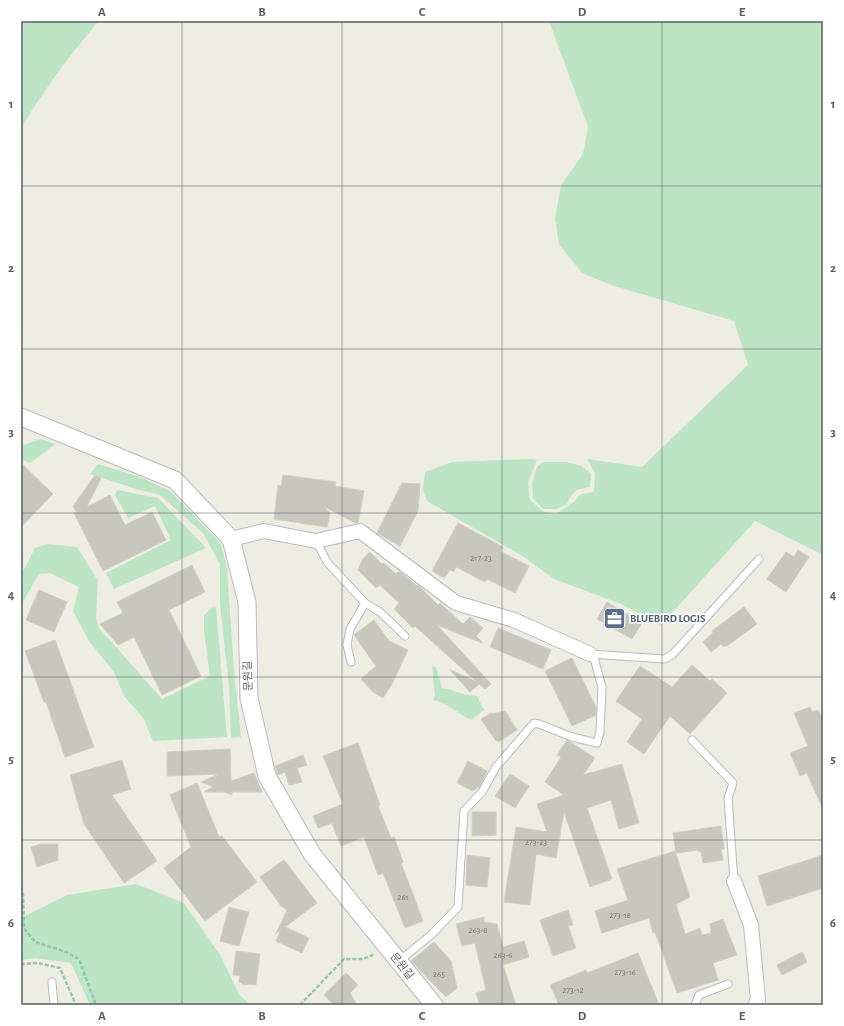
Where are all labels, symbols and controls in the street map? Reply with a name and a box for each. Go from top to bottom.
text: A [98,6,106,19]
text: B [258,6,266,19]
text: C [419,6,426,19]
text: D [578,6,587,19]
text: E [739,6,746,19]
text: 1 [9,98,13,111]
text: 1 [831,98,835,111]
text: 2 [8,262,14,275]
text: 2 [830,262,836,275]
text: 3 [8,426,14,439]
text: 3 [830,426,836,439]
house number: 217-23 [470,554,492,563]
text: 4 [8,589,15,602]
text: 4 [830,589,837,602]
office icon: BLUEBIRD LOGIS [601,605,627,631]
place label: BLUEBIRD LOGIS [630,613,706,624]
street label: 문원길 [242,661,254,691]
text: 5 [8,753,14,766]
text: 5 [830,753,836,766]
house number: 273-23 [525,838,547,847]
house number: 261 [397,893,409,902]
house number: 273-18 [609,911,631,920]
text: 6 [8,917,14,930]
text: 6 [830,917,836,930]
house number: 263-8 [468,926,488,935]
street label: 문원길 [388,951,416,981]
house number: 263-6 [493,951,513,960]
house number: 273-16 [614,968,636,977]
house number: 265 [433,970,445,979]
house number: 273-12 [562,986,584,995]
text: A [98,1010,106,1023]
text: B [258,1010,266,1023]
text: C [419,1010,426,1023]
text: D [578,1010,587,1023]
text: E [739,1010,746,1023]

